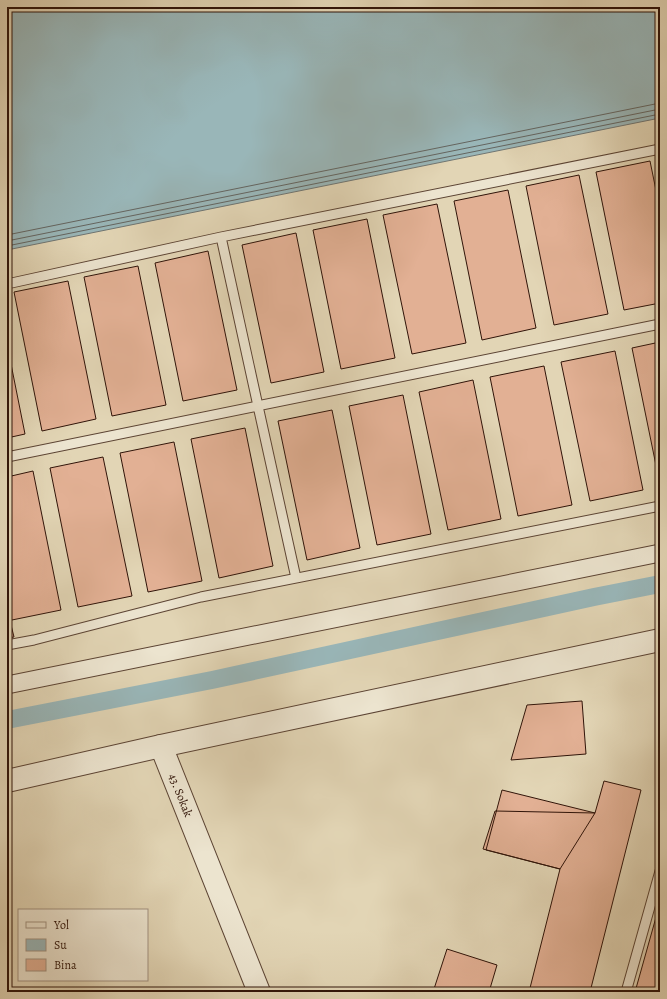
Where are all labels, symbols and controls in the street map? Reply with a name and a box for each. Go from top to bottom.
street label: 43. Sokak [165,771,197,819]
legend [18,909,148,981]
text: Yol [53,917,69,933]
text: Su [54,937,67,953]
text: Bina [54,957,77,973]

